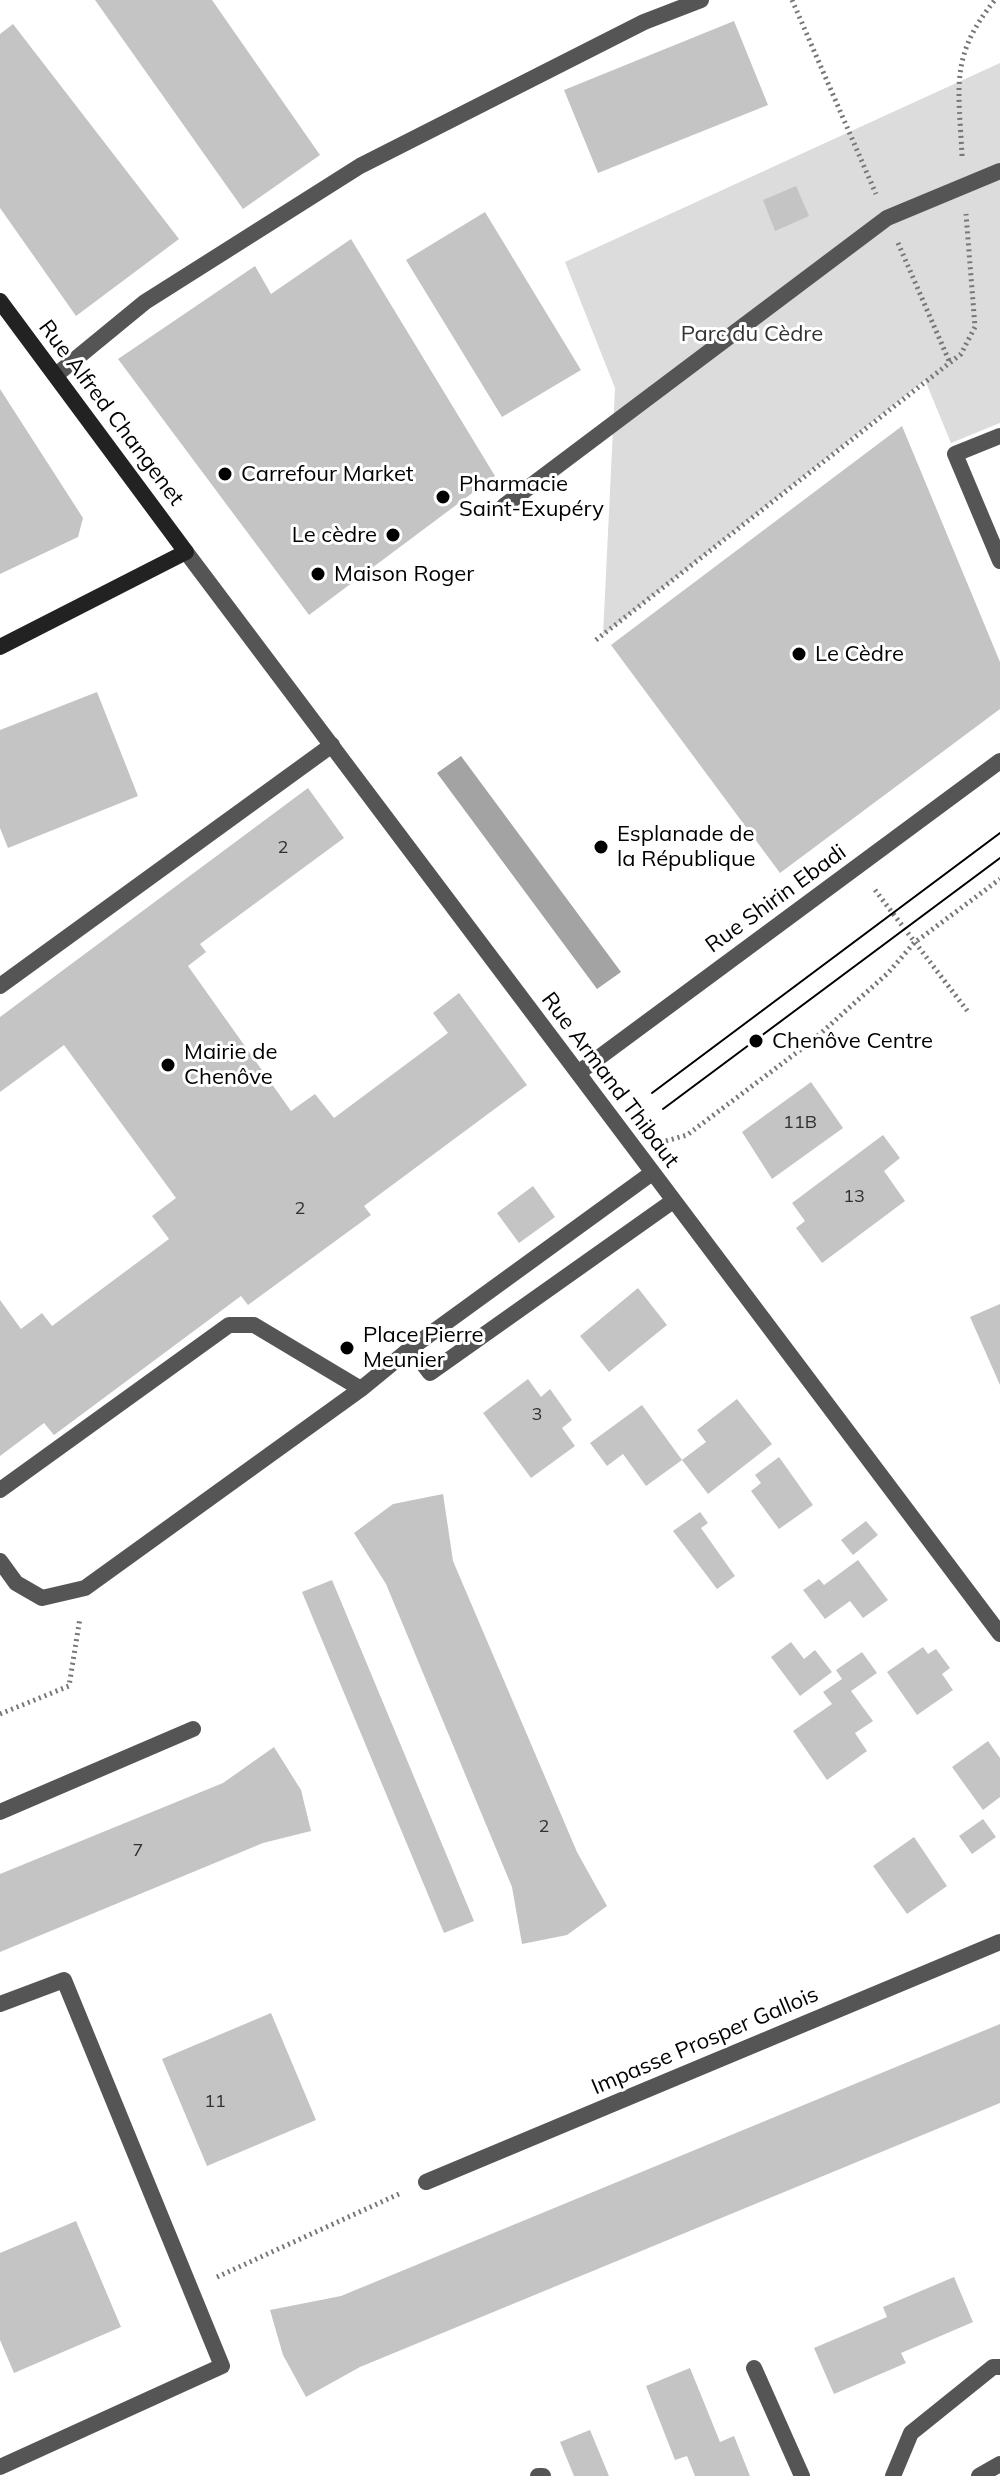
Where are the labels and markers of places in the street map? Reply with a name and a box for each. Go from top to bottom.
place label: Carrefour Market [241,461,414,487]
marker: Carrefour Market [216,465,234,483]
place label: Pharmacie Saint-Exupéry [459,471,604,522]
marker: Pharmacie Saint-Exupéry [434,488,452,506]
place label: Le cèdre [292,522,377,548]
marker: Le cèdre [384,526,402,544]
place label: Maison Roger [334,561,474,587]
marker: Maison Roger [309,565,327,583]
place label: Le Cèdre [815,641,904,667]
marker: Le Cèdre [790,645,808,663]
place label: Esplanade de la République [617,821,756,872]
marker: Esplanade de la République [592,838,610,856]
place label: Chenôve Centre [772,1028,933,1054]
marker: Chenôve Centre [747,1032,765,1050]
place label: Mairie de Chenôve [184,1039,277,1090]
marker: Mairie de Chenôve [159,1056,177,1074]
place label: Place Pierre Meunier [363,1322,483,1374]
marker: Place Pierre Meunier [338,1339,356,1357]

